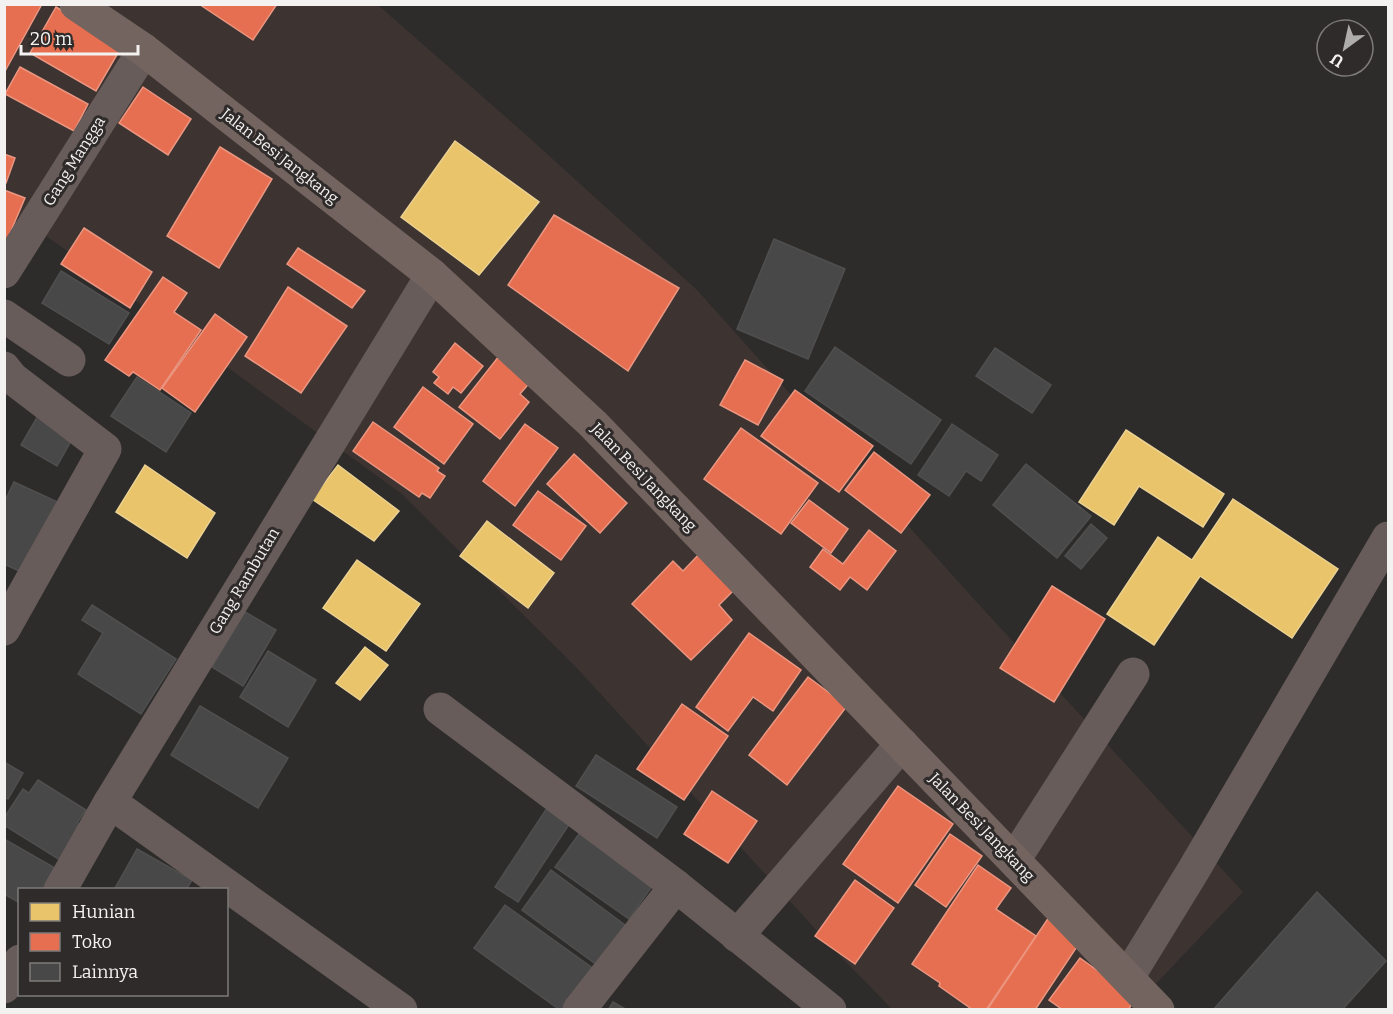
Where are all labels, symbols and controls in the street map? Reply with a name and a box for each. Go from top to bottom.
scale bar [21,18,138,56]
north arrow [1315,18,1375,78]
text: 20 m [30,28,72,50]
text: U [1327,49,1347,71]
street label: Jalan Besi Jangkang [217,104,342,208]
street label: Gang Mangga [39,112,109,209]
street label: Jalan Besi Jangkang [587,418,701,535]
street label: Gang Rambutan [205,524,283,638]
street label: Jalan Besi Jangkang [925,768,1039,885]
legend [18,888,228,996]
text: Hunian [72,901,136,923]
text: Toko [72,931,112,953]
text: Lainnya [72,961,138,983]

